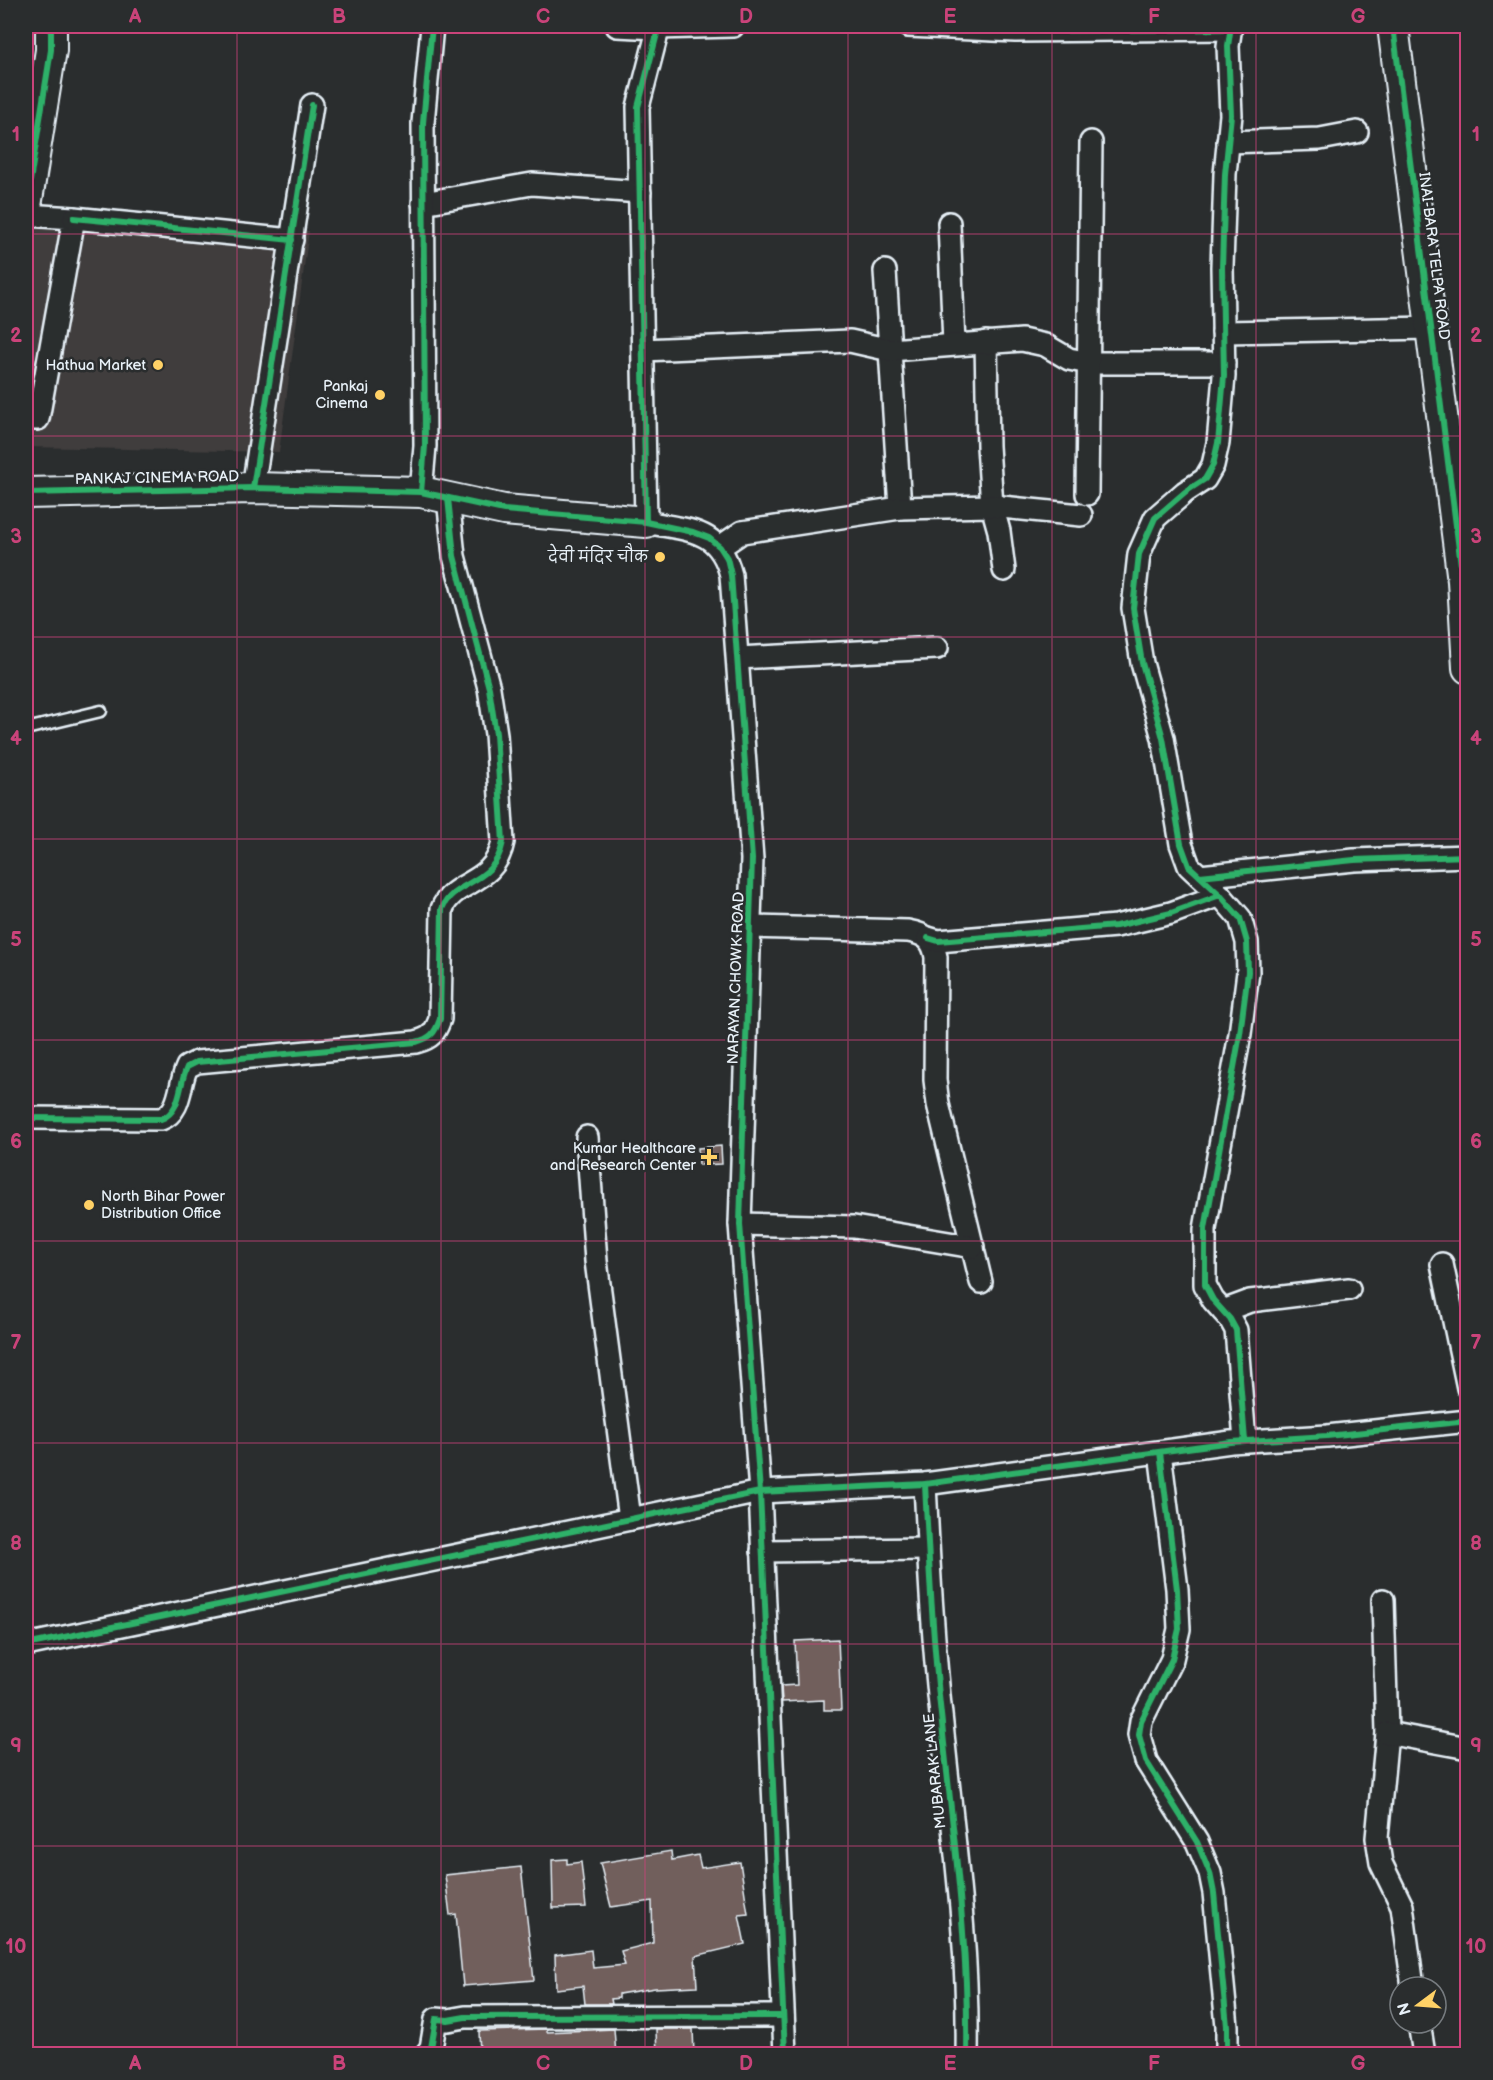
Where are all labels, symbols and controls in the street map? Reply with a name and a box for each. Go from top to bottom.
text: A [128,5,142,29]
text: B [332,5,346,29]
text: C [536,5,550,29]
text: D [739,5,753,29]
text: E [944,5,957,29]
text: F [1148,5,1160,29]
text: G [1351,5,1366,29]
text: 1 [12,123,20,147]
text: 1 [1472,123,1480,147]
street label: INAI-BARA TELPA ROAD [1414,171,1454,341]
text: 2 [10,324,22,348]
text: 2 [1470,324,1482,348]
place label: Hathua Market [45,356,146,375]
marker: Hathua Market [151,358,165,372]
place label: Pankaj Cinema [316,377,368,413]
marker: Pankaj Cinema [373,388,387,402]
street label: PANKAJ CINEMA ROAD [75,467,239,489]
text: 3 [10,525,22,549]
text: 3 [1470,525,1482,549]
place label: देवी मंदिर चौक [547,543,649,567]
marker: देवी मंदिर चौक [653,550,667,564]
text: 4 [10,727,22,751]
text: 4 [1470,727,1482,751]
street label: NARAYAN CHOWK ROAD [723,891,749,1065]
text: 5 [10,928,22,952]
text: 5 [1470,928,1482,952]
text: 6 [10,1130,22,1154]
text: 6 [1470,1130,1482,1154]
place label: Kumar Healthcare and Research Center [550,1139,697,1175]
marker: Kumar Healthcare and Research Center [700,1148,718,1166]
place label: North Bihar Power Distribution Office [101,1187,225,1223]
marker: North Bihar Power Distribution Office [82,1198,96,1212]
text: 7 [10,1331,22,1355]
text: 7 [1470,1331,1482,1355]
text: 8 [10,1532,22,1556]
text: 8 [1470,1532,1482,1556]
street label: MUBARAK LANE [919,1712,951,1830]
text: 9 [10,1734,22,1758]
text: 9 [1470,1734,1482,1758]
text: 10 [6,1935,26,1959]
text: 10 [1466,1935,1486,1959]
north arrow [1388,1975,1448,2035]
text: N [1394,2000,1416,2017]
text: A [128,2052,142,2076]
text: B [332,2052,346,2076]
text: C [536,2052,550,2076]
text: D [739,2052,753,2076]
text: E [944,2052,957,2076]
text: F [1148,2052,1160,2076]
text: G [1351,2052,1366,2076]

